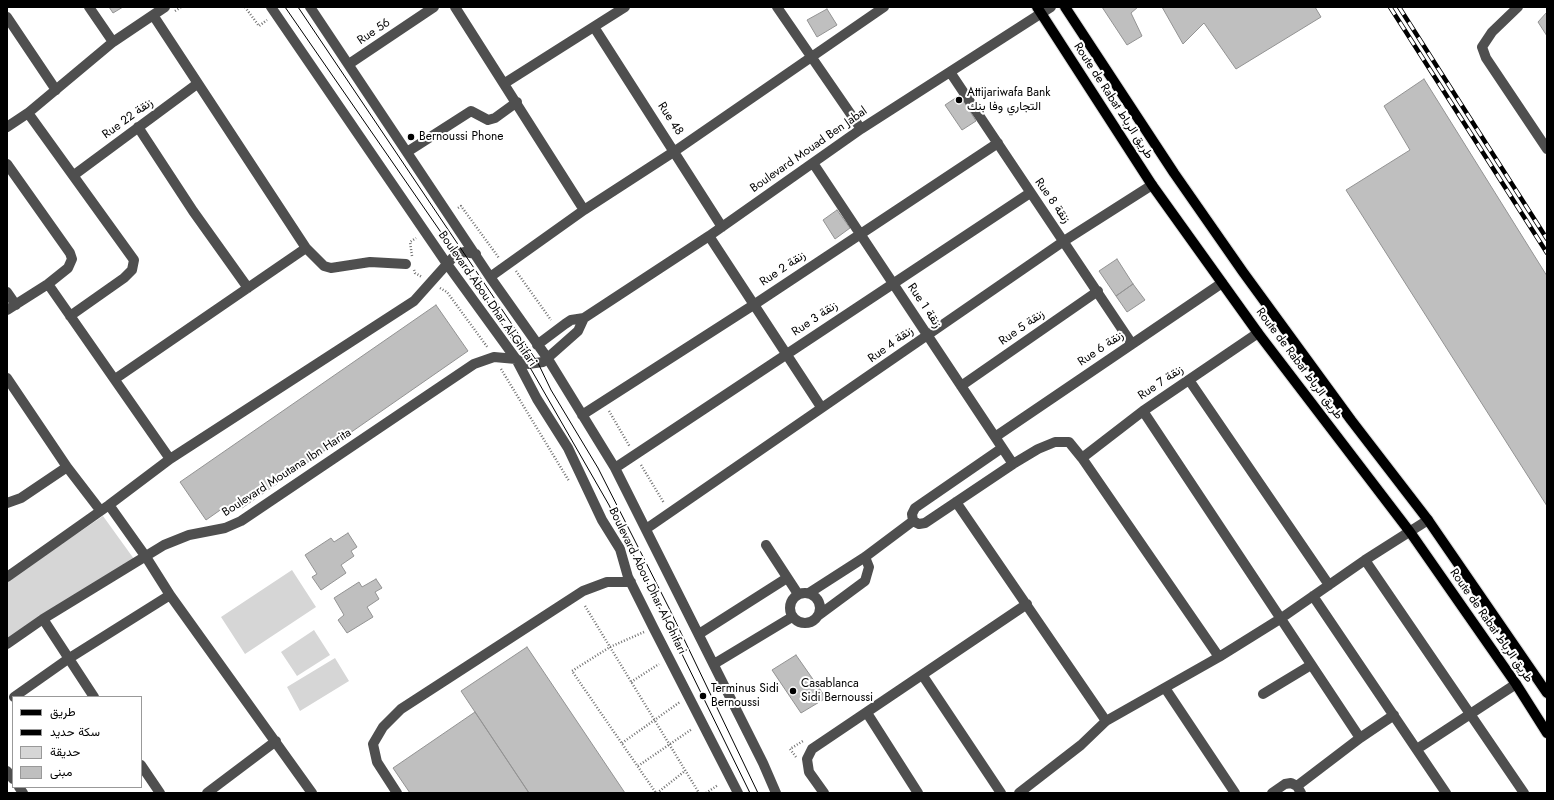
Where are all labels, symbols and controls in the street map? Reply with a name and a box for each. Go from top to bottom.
street label: Rue 56 [355,16,393,48]
street label: Route de Rabat طريق الرباط [1070,40,1156,162]
place label: Attijariwafa Bank التجاري وفا بنك [967,86,1051,114]
marker: Attijariwafa Bank التجاري وفا بنك [954,95,964,105]
street label: Rue 22 زنقة [100,96,156,142]
street label: Rue 48 [654,100,686,138]
street label: Boulevard Mouad Ben Jabal [748,104,870,196]
place label: Bernoussi Phone [419,130,503,144]
marker: Bernoussi Phone [406,132,416,142]
street label: Rue 8 زنقة [1031,176,1073,226]
street label: Boulevard Abou Dhar Al-Ghifari [435,229,539,369]
street label: Rue 2 زنقة [757,248,809,290]
street label: Rue 1 زنقة [904,281,944,331]
street label: Rue 3 زنقة [789,299,841,339]
street label: Route de Rabat طريق الرباط [1252,306,1346,422]
street label: Rue 5 زنقة [997,307,1047,349]
street label: Rue 4 زنقة [866,324,916,366]
street label: Rue 6 زنقة [1075,328,1127,370]
street label: Rue 7 زنقة [1136,363,1186,403]
street label: Boulevard Moutana Ibn Harita [220,426,354,520]
street label: Boulevard Abou Dhar Al-Ghifari [605,505,689,657]
street label: Route de Rabat طريق الرباط [1446,566,1536,686]
place label: Casablanca Sidi Bernoussi [801,677,873,705]
place label: Terminus Sidi Bernoussi [711,682,779,710]
marker: Casablanca Sidi Bernoussi [788,686,798,696]
marker: Terminus Sidi Bernoussi [698,691,708,701]
legend [12,696,142,788]
text: طريق [50,703,75,721]
text: سكة حديد [50,723,100,741]
text: حديقة [50,743,80,761]
text: مبنى [50,763,72,781]

